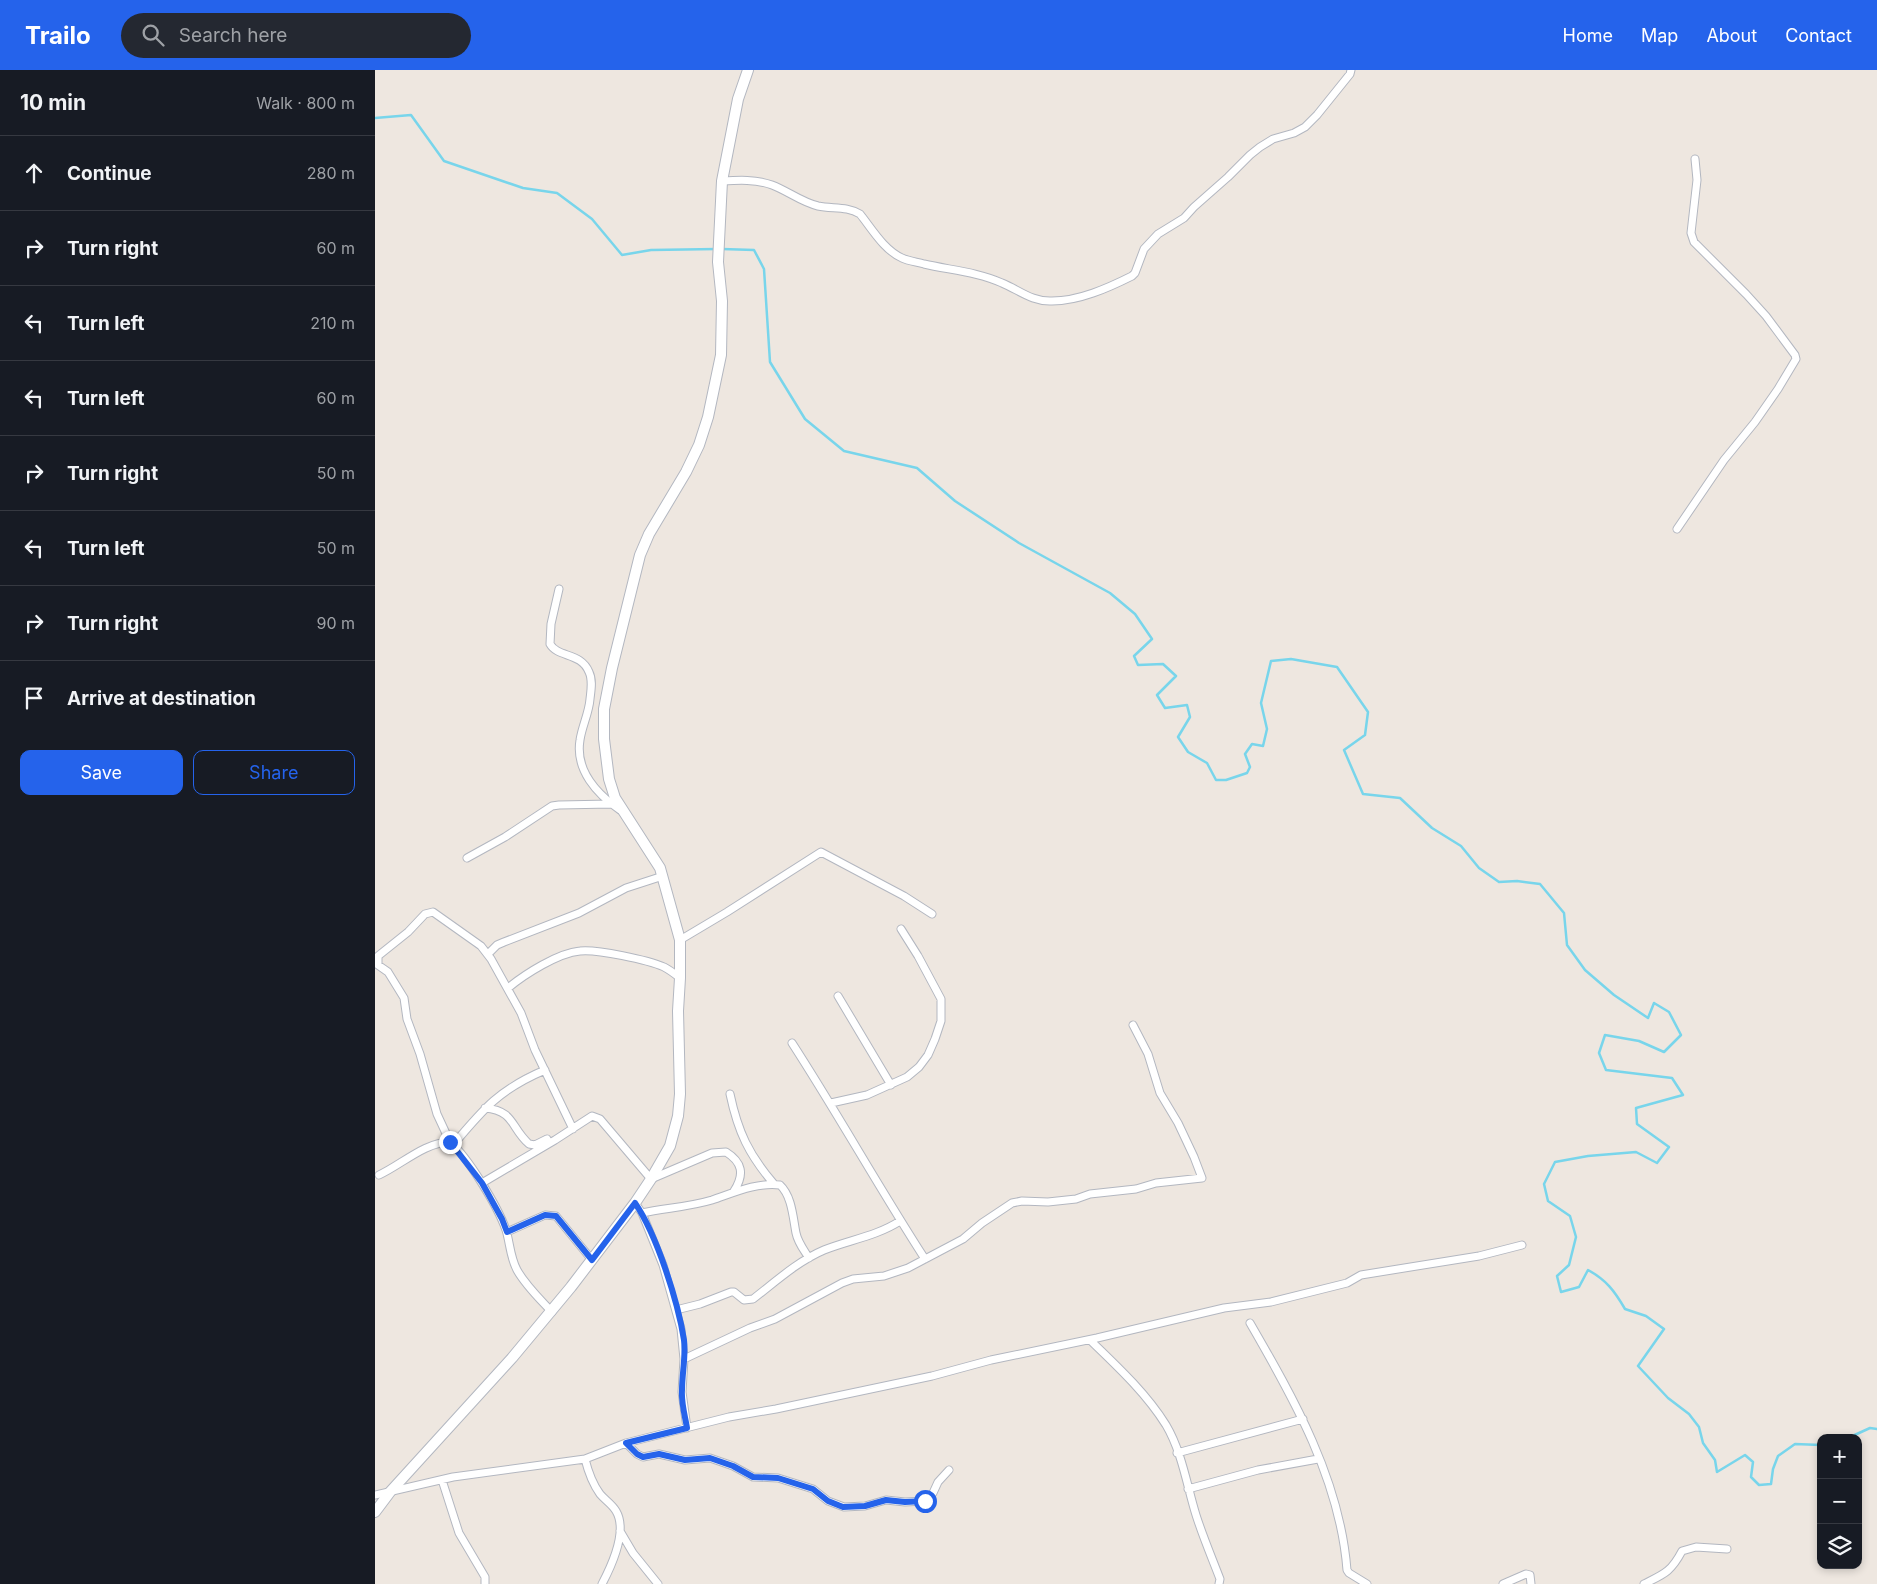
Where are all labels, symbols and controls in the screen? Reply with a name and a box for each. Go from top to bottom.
search box [121,13,471,58]
text: Trailo [25,21,91,50]
icon: search [139,21,167,49]
text: Search here [179,24,287,47]
text: Home [1563,25,1613,46]
text: Map [1641,25,1678,46]
text: About [1706,25,1757,46]
text: Contact [1785,25,1852,46]
text: 10 min [20,90,86,115]
text: Walk · 800 m [256,93,355,113]
icon: ahead [20,159,48,187]
text: Continue [67,162,152,185]
text: 280 m [307,163,355,183]
icon: right [20,234,48,262]
text: Turn right [67,237,158,260]
text: 60 m [316,238,355,258]
icon: left [20,309,48,337]
text: Turn left [67,312,145,335]
text: 210 m [310,313,355,333]
icon: left [20,384,48,412]
text: Turn left [67,387,145,410]
text: 60 m [316,388,355,408]
icon: right [20,459,48,487]
text: Turn right [67,462,158,485]
text: 50 m [317,463,355,483]
icon: left [20,534,48,562]
text: Turn left [67,537,145,560]
text: 50 m [317,538,355,558]
icon: right [20,609,48,637]
text: Turn right [67,612,158,635]
text: 90 m [316,613,355,633]
icon: arrive [20,684,48,712]
text: Arrive at destination [67,687,256,710]
button: Save [20,750,183,795]
button: Share [193,750,355,795]
route end [439,1131,462,1154]
map controls [1817,1434,1862,1569]
button: + [1817,1434,1862,1479]
button: − [1817,1479,1862,1524]
route start [914,1490,937,1513]
button: layers [1817,1524,1862,1569]

